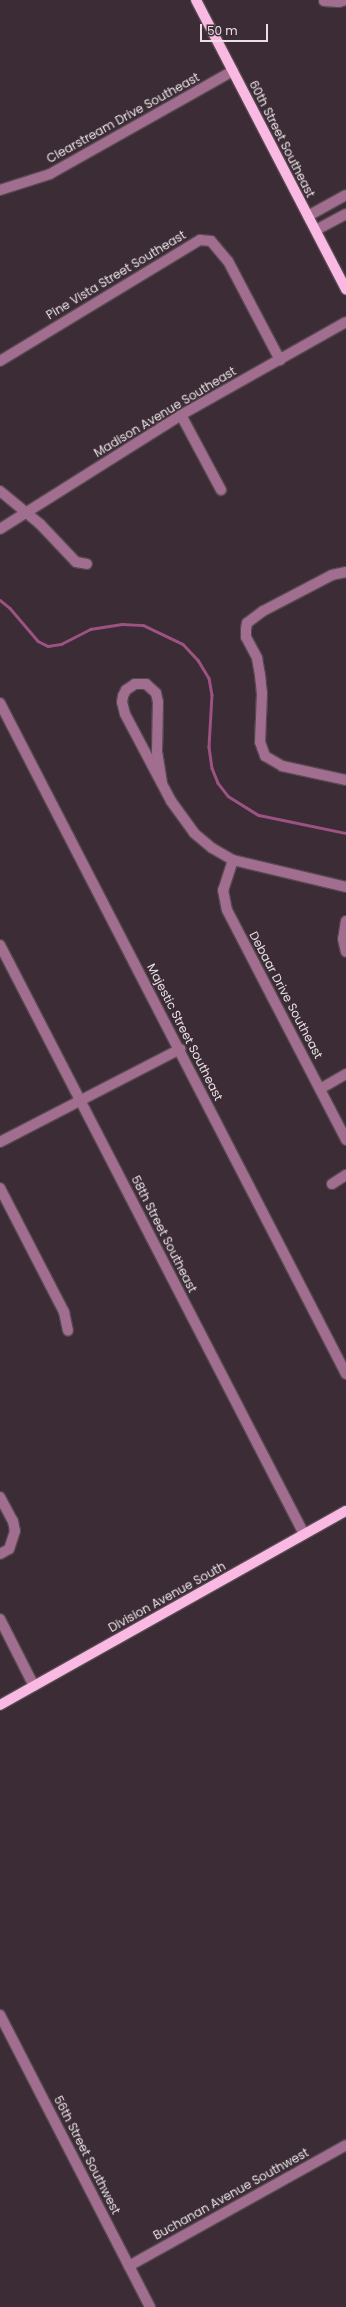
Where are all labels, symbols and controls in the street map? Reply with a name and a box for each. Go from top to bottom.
scale bar [202,16,270,42]
text: 50 m [207,22,238,39]
street label: Clearstream Drive Southeast [44,70,202,166]
street label: 60th Street Southeast [246,78,318,200]
street label: Pine Vista Street Southeast [44,228,188,322]
street label: Madison Avenue Southeast [91,364,239,460]
street label: Debaar Drive Southeast [246,929,326,1061]
street label: Majestic Street Southeast [144,961,226,1103]
street label: 58th Street Southeast [128,1173,200,1295]
street label: Division Avenue South [106,1559,228,1635]
street label: 56th Street Southwest [51,2093,123,2217]
street label: Buchanan Avenue Southwest [151,2145,311,2243]

